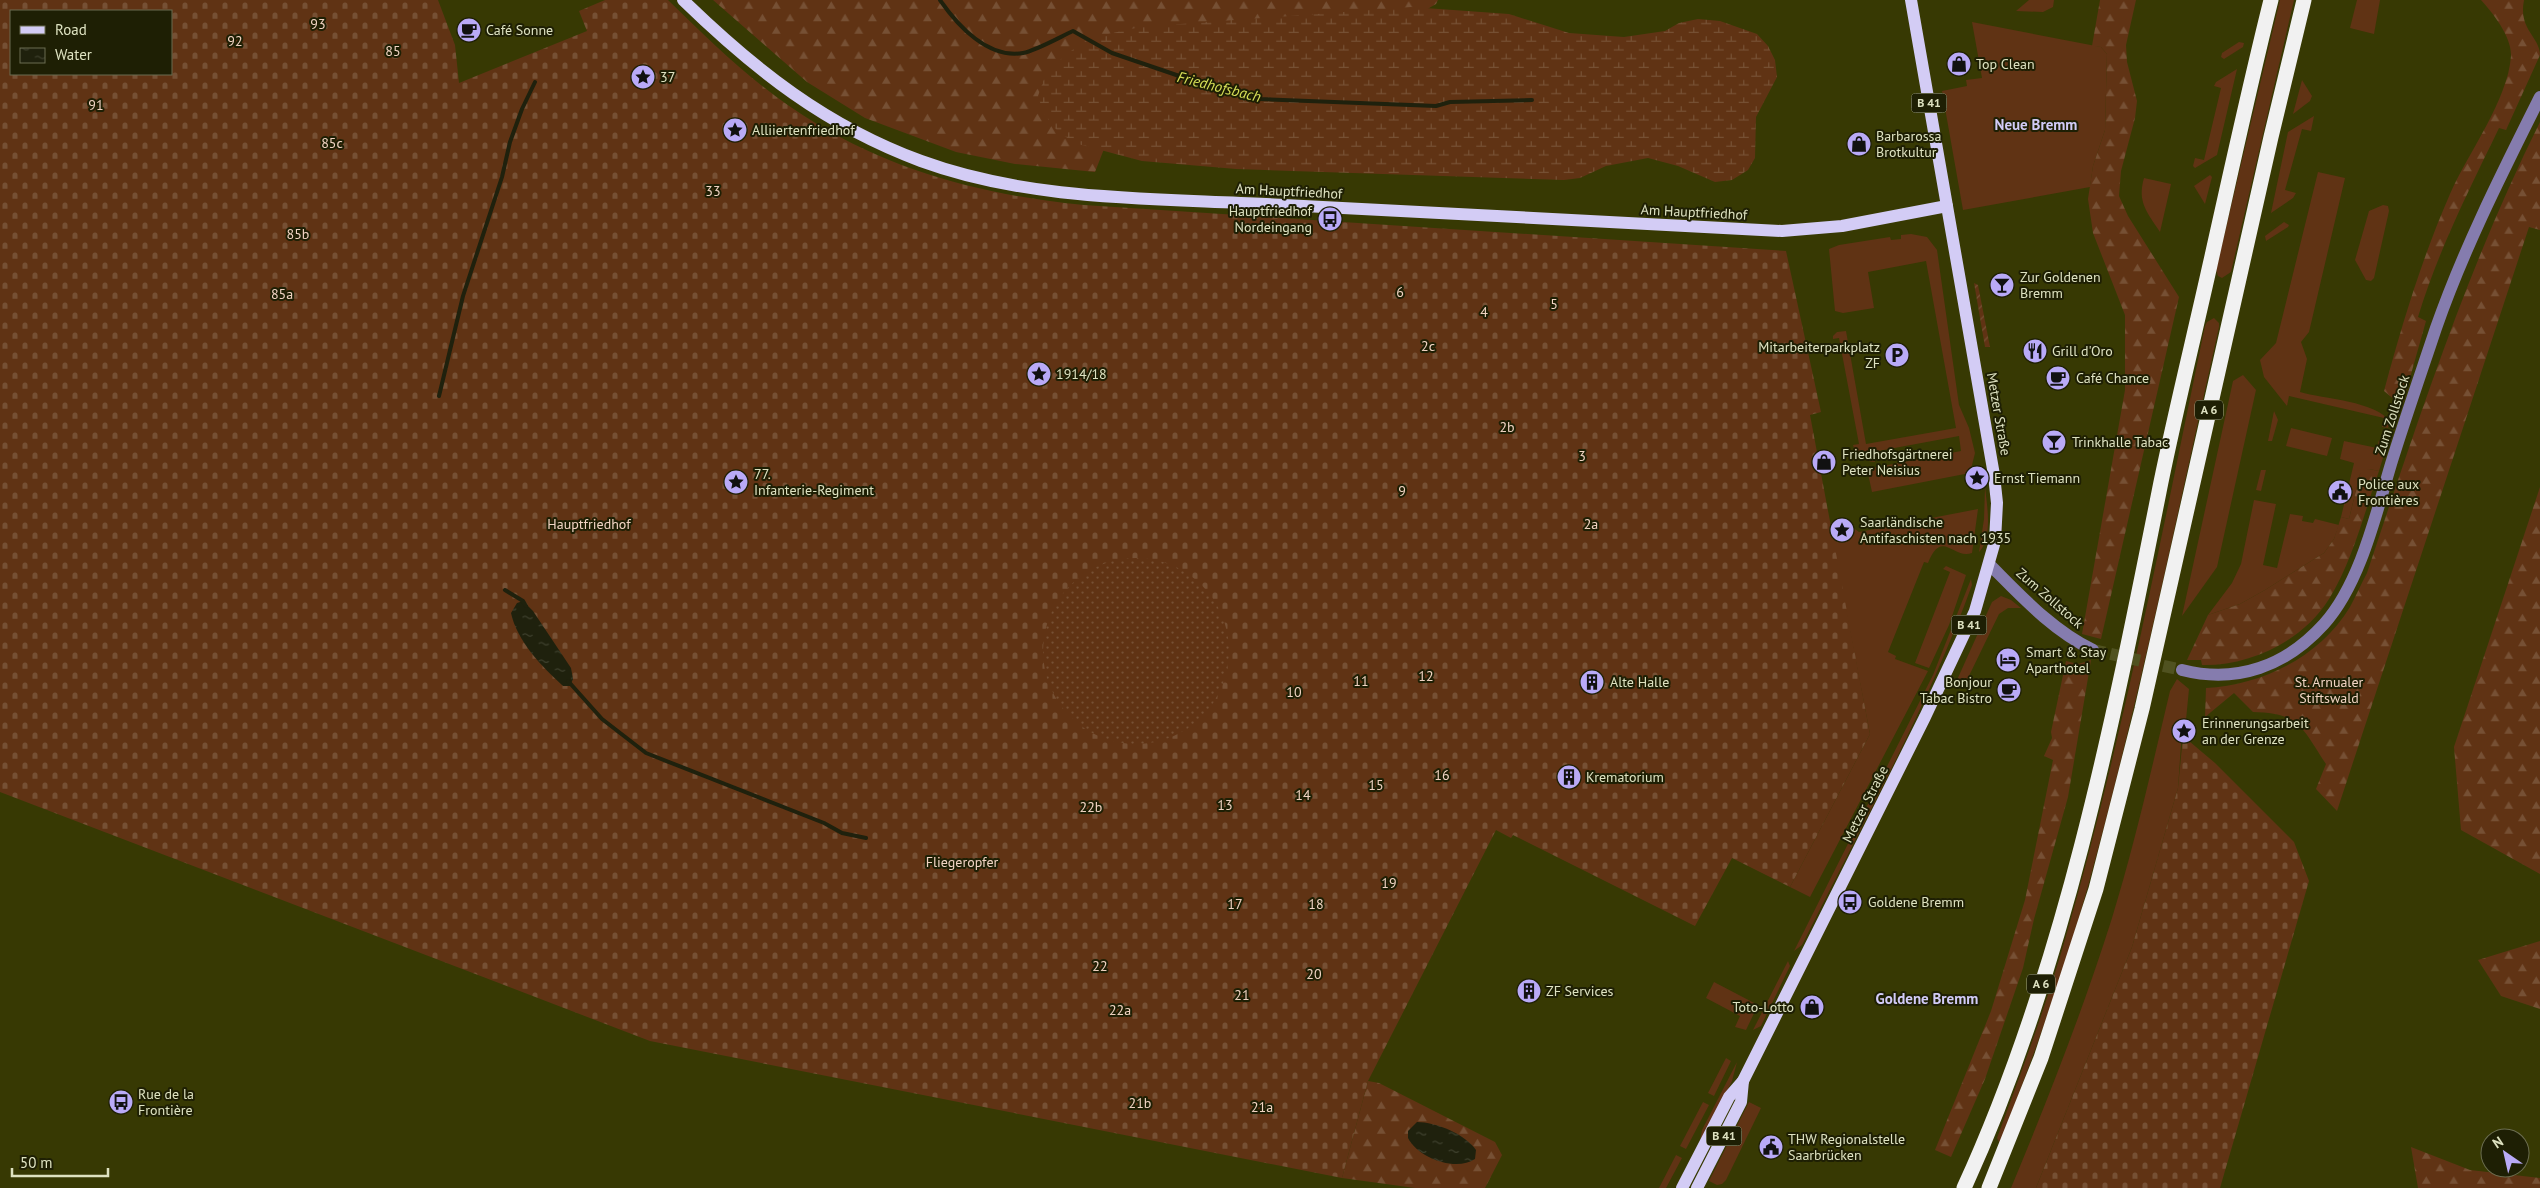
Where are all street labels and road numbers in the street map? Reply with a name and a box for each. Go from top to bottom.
road number: B 41 [1912,94,1946,112]
street label: Am Hauptfriedhof [1235,179,1343,203]
street label: Am Hauptfriedhof [1640,200,1748,224]
street label: Metzer Straße [1983,371,2015,457]
street label: Zum Zollstock [2371,372,2414,457]
road number: A 6 [2195,400,2223,420]
street label: Zum Zollstock [2013,564,2088,632]
road number: B 41 [1952,616,1986,634]
street label: Metzer Straße [1838,763,1892,845]
road number: A 6 [2027,974,2055,994]
road number: B 41 [1706,1126,1742,1146]

